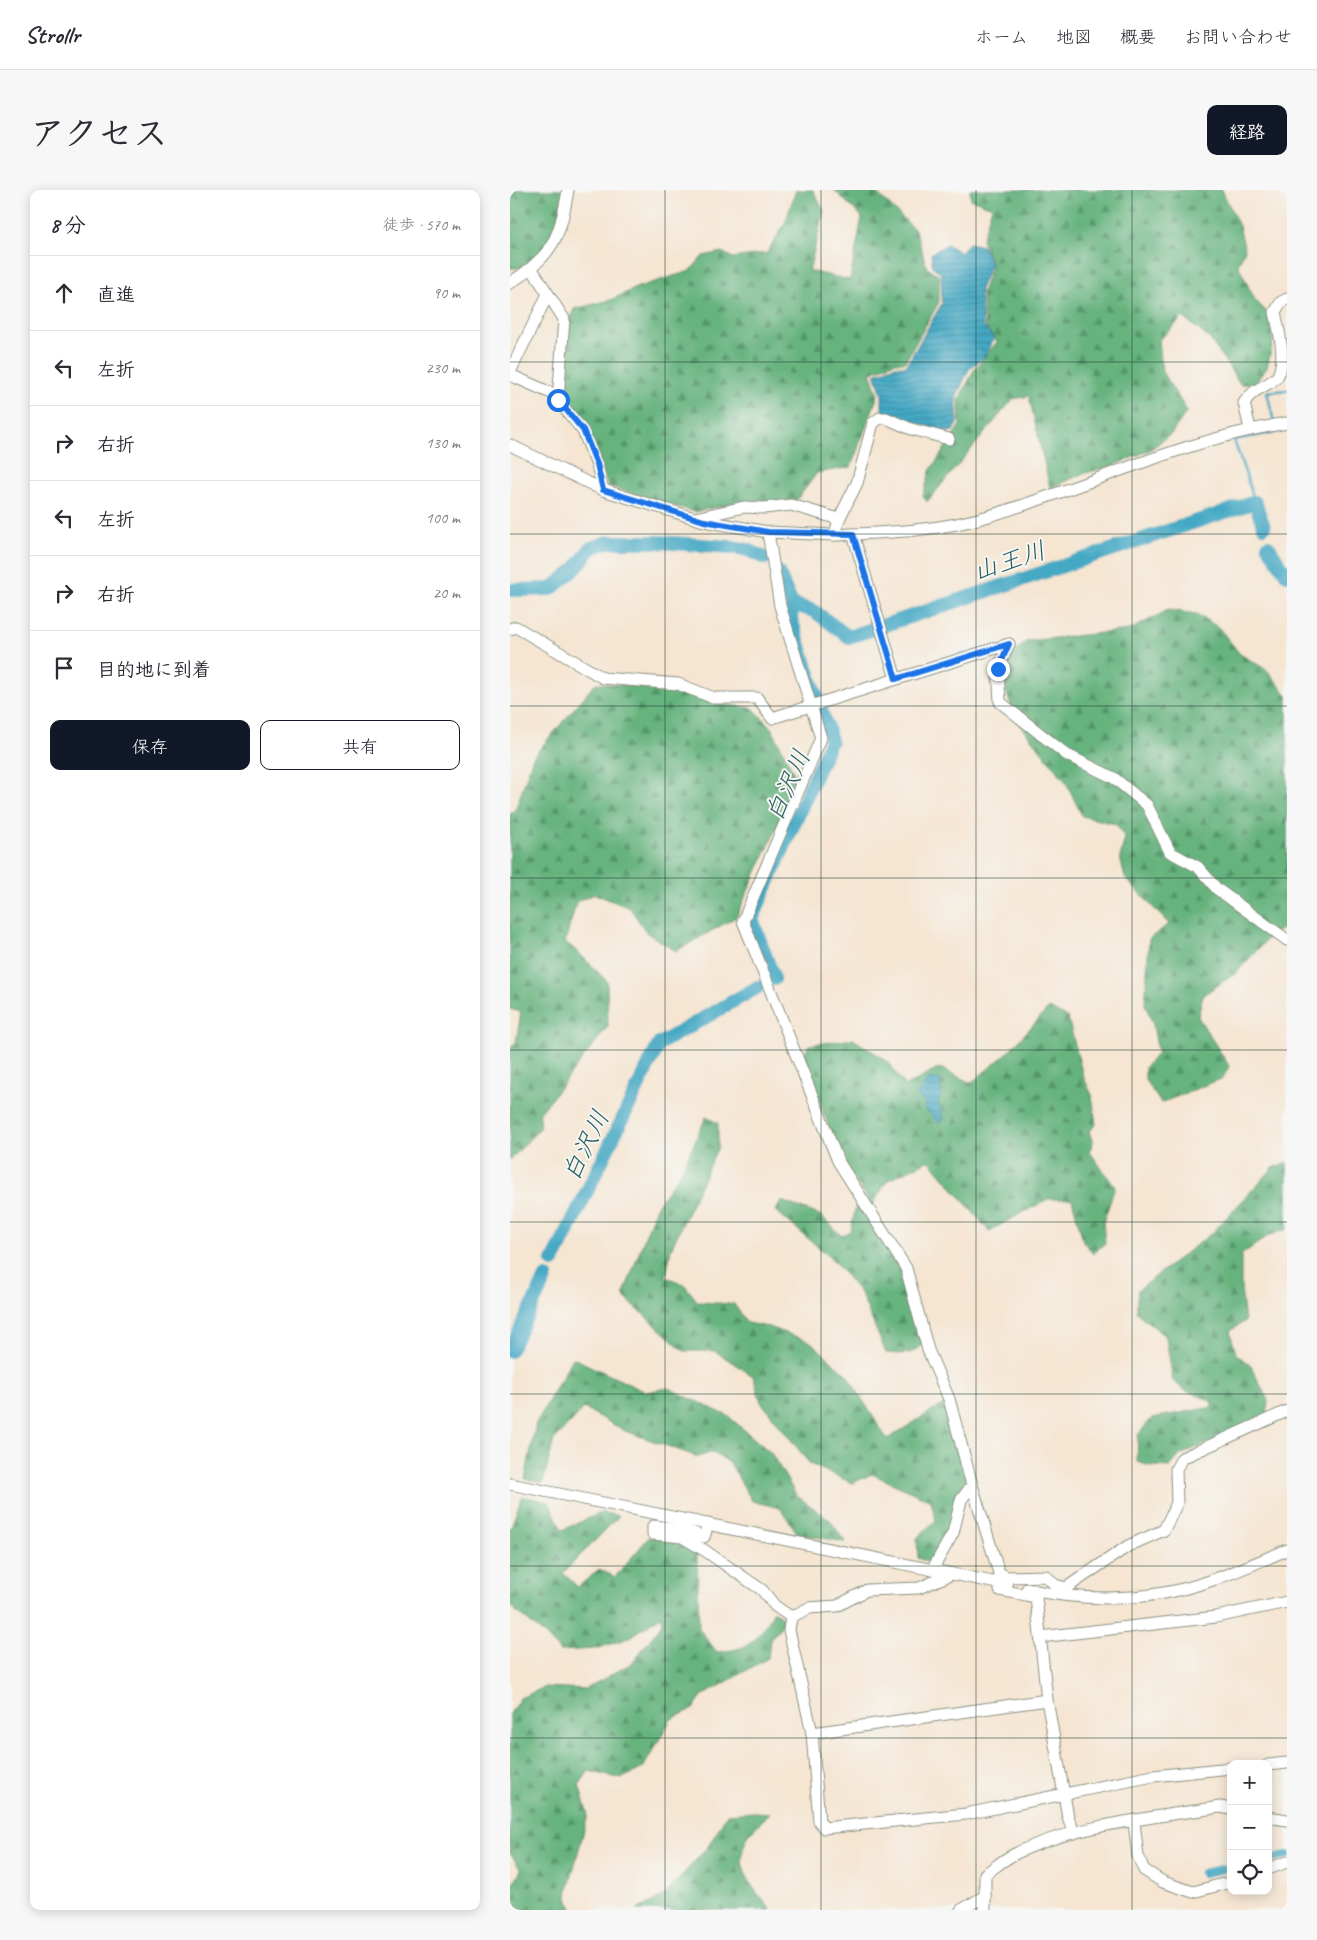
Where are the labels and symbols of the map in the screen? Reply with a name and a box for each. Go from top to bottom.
route start [547,389,570,412]
water label: 山王川 [969,534,1050,588]
route end [987,658,1010,681]
water label: 白沢川 [758,745,818,826]
water label: 白沢川 [555,1105,617,1186]

